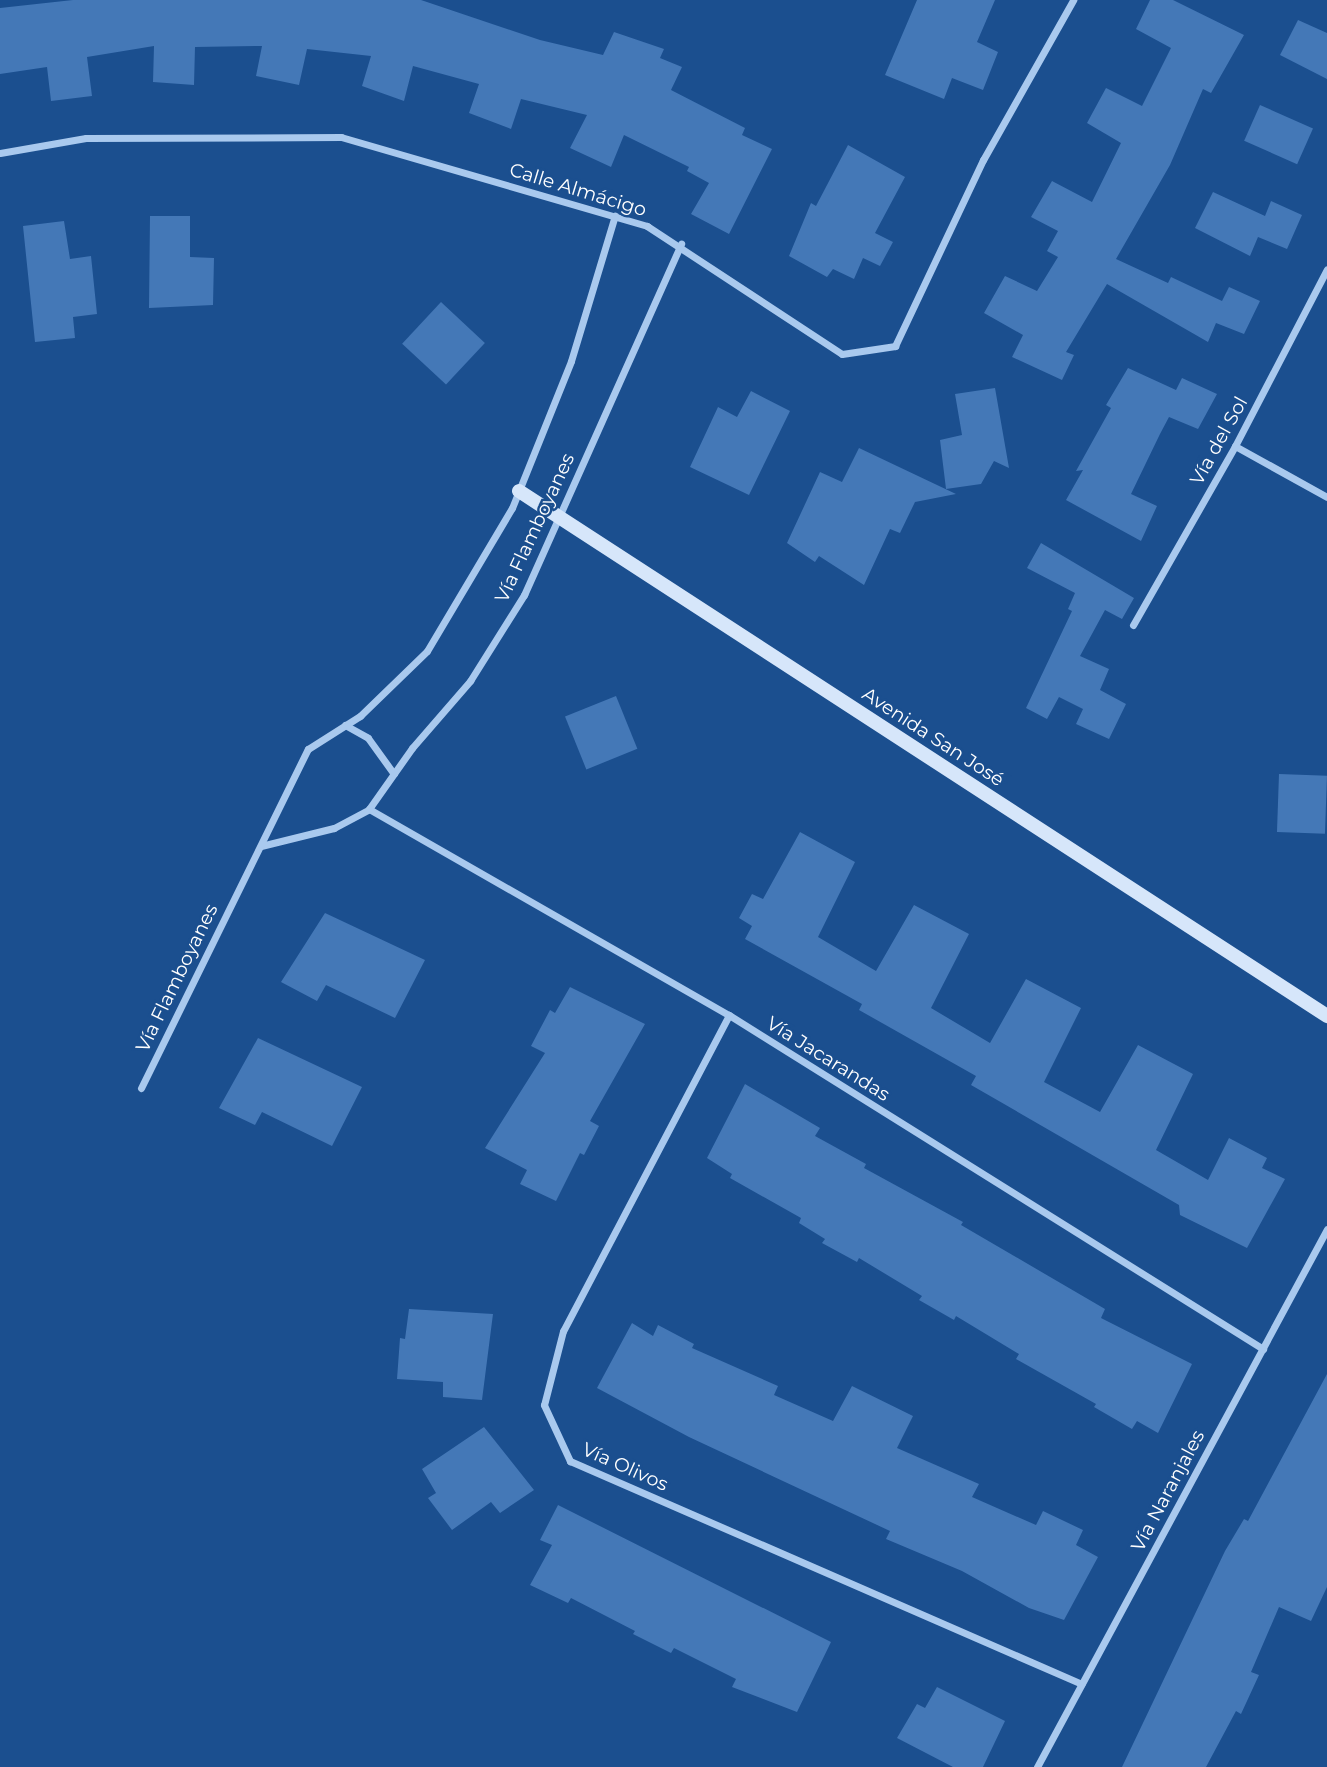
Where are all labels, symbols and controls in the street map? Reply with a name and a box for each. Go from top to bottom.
street label: Calle Almácigo [507,158,649,222]
street label: Vía del Sol [1185,393,1253,489]
street label: Vía Flamboyanes [490,450,580,606]
street label: Avenida San José [858,683,1008,791]
street label: Vía Flamboyanes [131,900,223,1056]
street label: Vía Jacarandas [762,1012,894,1106]
street label: Vía Naranjales [1126,1426,1210,1556]
street label: Vía Olivos [579,1438,671,1496]

